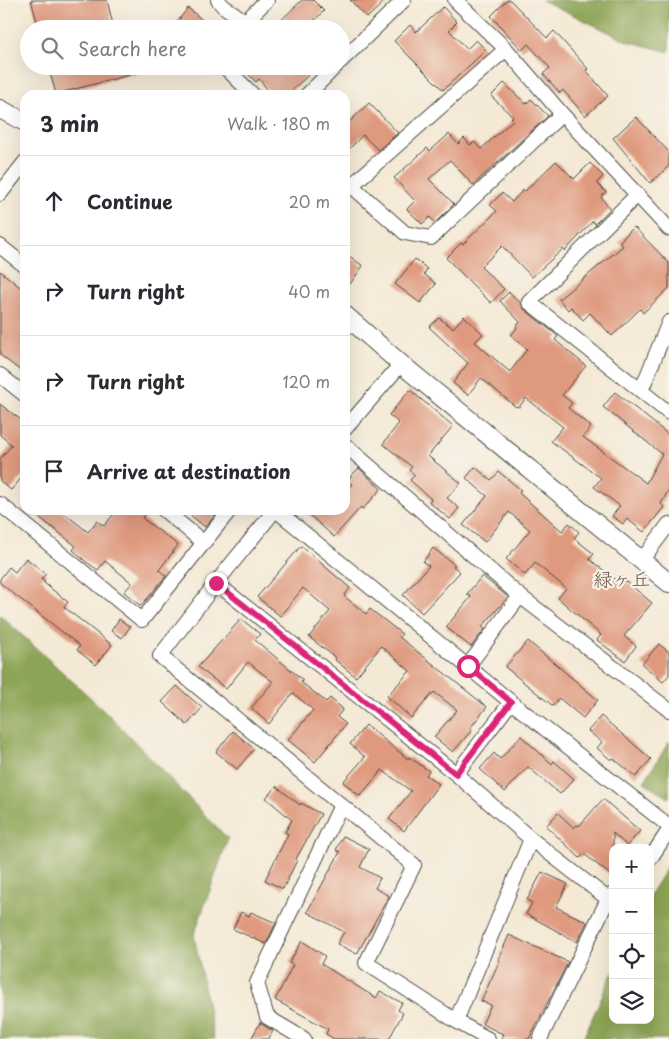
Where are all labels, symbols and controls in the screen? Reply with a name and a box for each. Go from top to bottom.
search box [20,20,350,75]
icon: search [38,34,66,62]
text: Search here [78,34,187,62]
text: 3 min [40,107,99,139]
text: Walk · 180 m [227,111,330,135]
icon: ahead [40,187,68,215]
text: Continue [87,187,173,215]
text: 20 m [289,189,330,213]
icon: right [40,277,68,305]
text: Turn right [87,277,185,305]
text: 40 m [288,279,330,303]
icon: right [40,367,68,395]
text: Turn right [87,367,185,395]
text: 120 m [283,369,330,393]
icon: arrive [40,457,68,485]
text: Arrive at destination [87,457,291,485]
district label: 緑ヶ丘 [593,564,651,592]
route end [205,572,228,595]
route start [457,655,480,678]
map controls [609,844,654,1024]
button: + [609,844,654,889]
button: − [609,889,654,934]
button: locate [609,934,654,979]
button: layers [609,979,654,1024]

